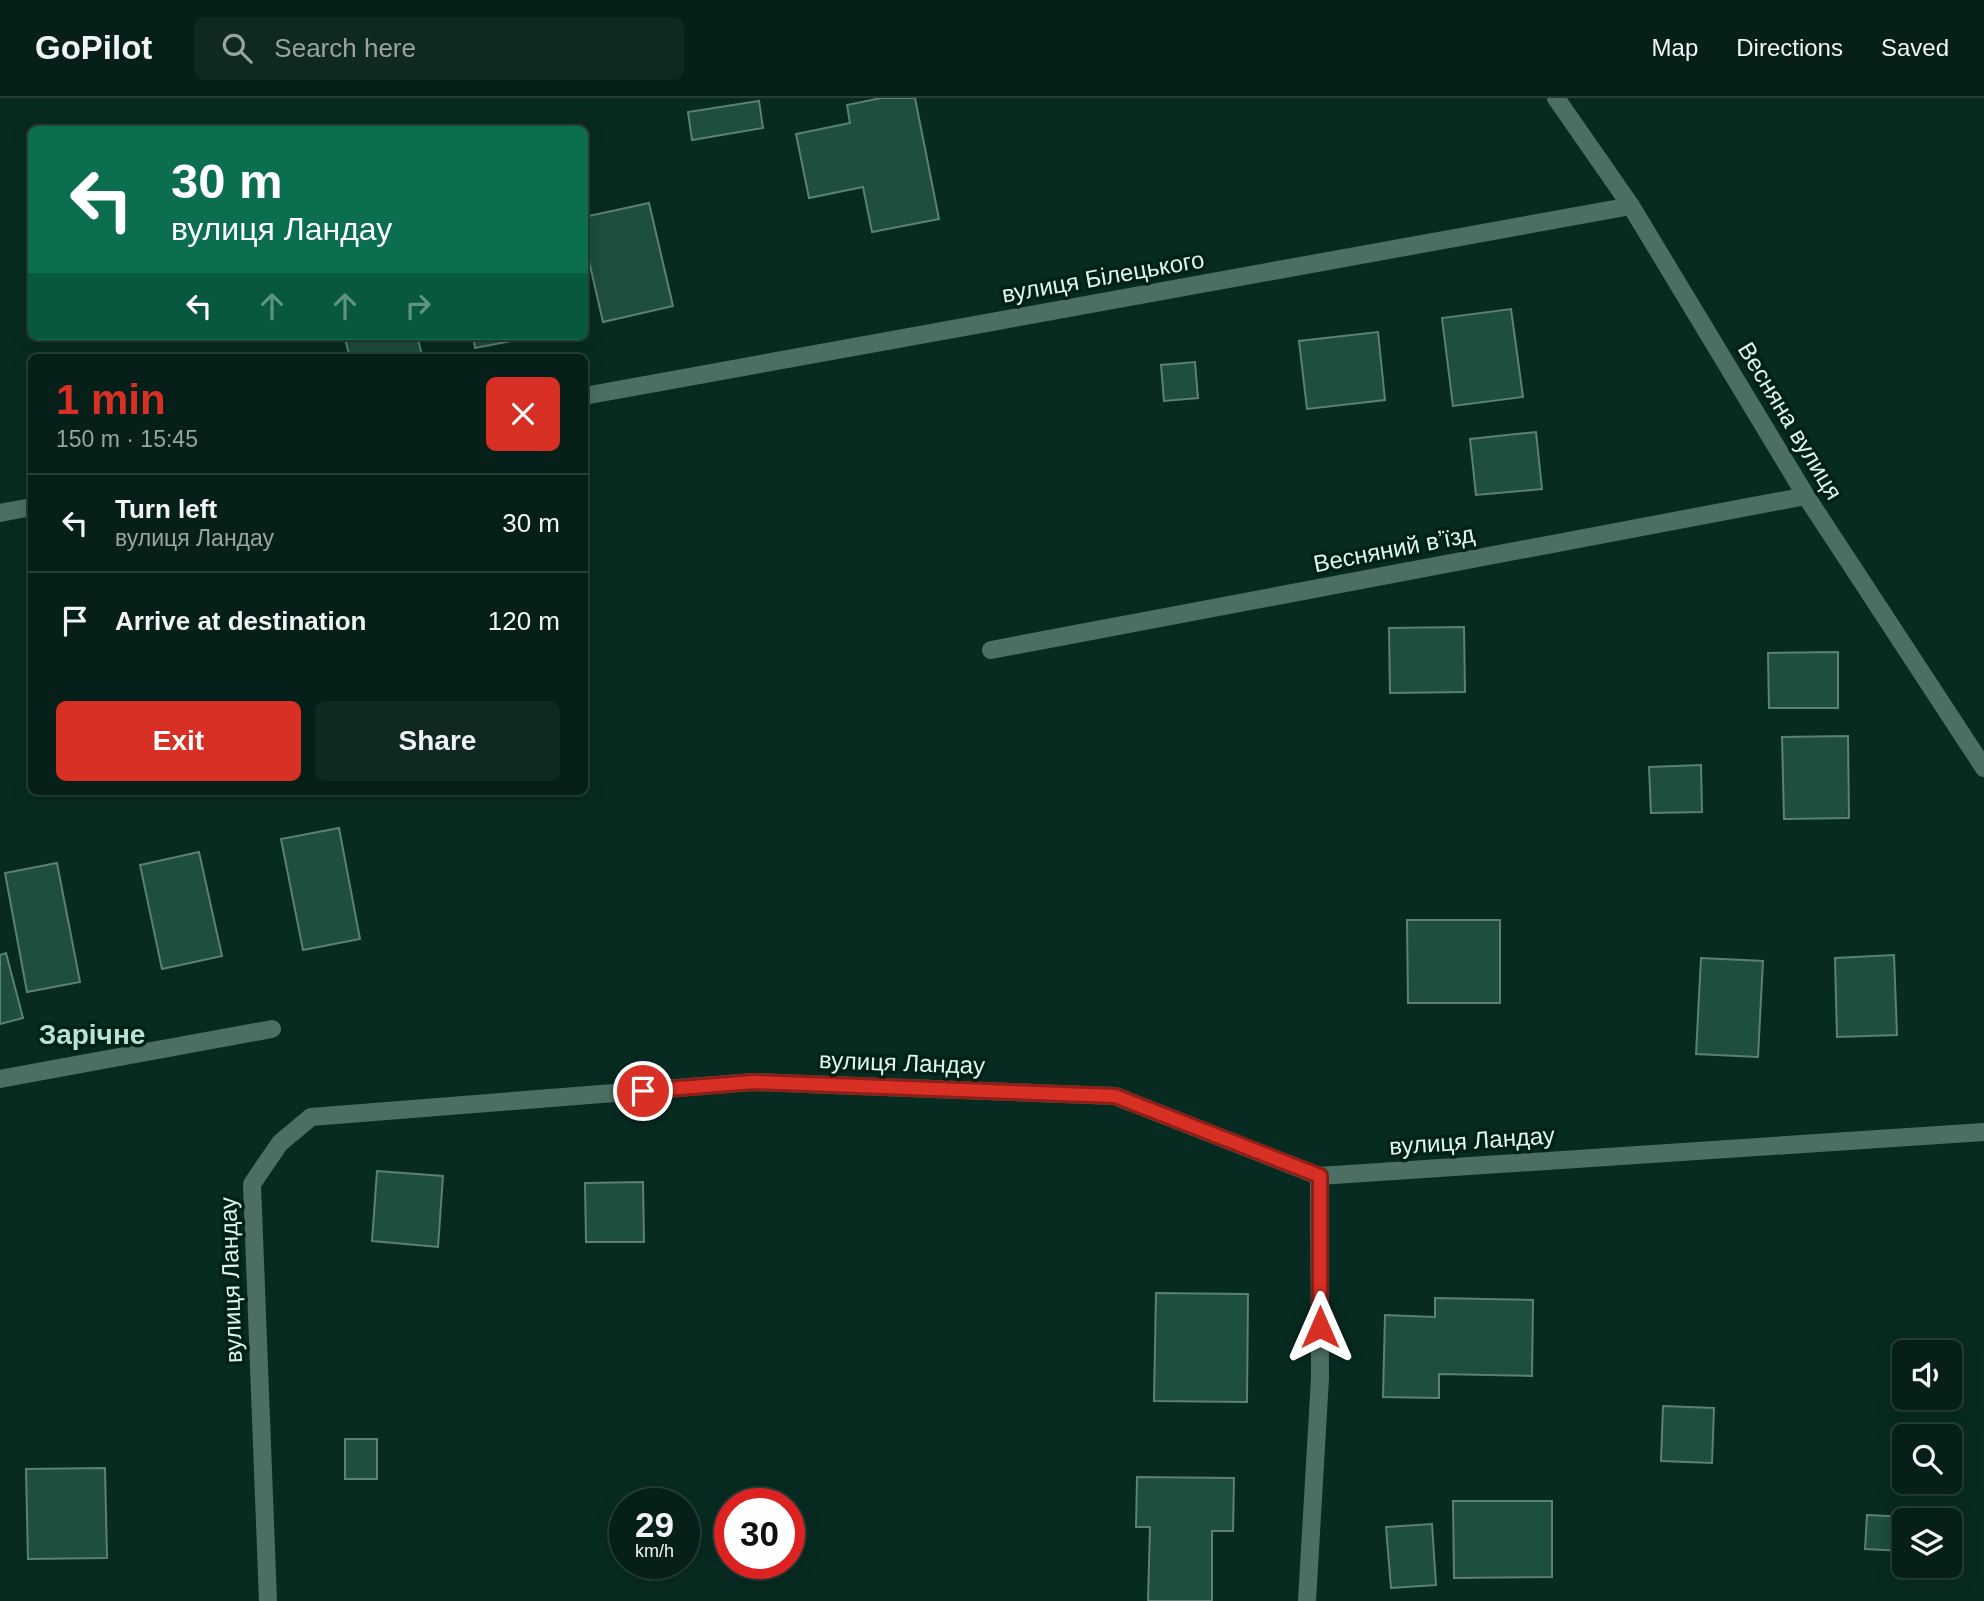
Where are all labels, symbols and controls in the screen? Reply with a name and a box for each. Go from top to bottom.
search box [194,17,684,80]
text: GoPilot [35,29,152,66]
icon: search [218,29,256,67]
text: Search here [274,33,416,63]
text: Map [1652,34,1698,61]
text: Directions [1736,34,1843,61]
text: Saved [1881,34,1949,61]
icon: left [56,154,147,245]
text: 30 m [171,154,283,208]
text: вулиця Ландау [171,211,392,247]
street label: вулиця Білецького [1000,245,1206,308]
icon: left [180,287,218,325]
icon: ahead [253,287,291,325]
icon: ahead [326,287,364,325]
icon: right [399,287,437,325]
street label: Весняна вулиця [1733,337,1848,504]
text: 1 min [56,376,166,423]
button: close [486,377,560,451]
text: 150 m · 15:45 [56,426,198,452]
text: Turn left [115,494,217,524]
icon: left [56,504,94,542]
text: 30 m [502,508,560,538]
street label: Весняний вʼїзд [1311,520,1477,577]
text: вулиця Ландау [115,525,274,551]
icon: arrive [56,602,94,640]
text: Arrive at destination [115,606,366,636]
text: 120 m [488,606,560,636]
button: Exit [56,701,301,781]
button: Share [315,701,560,781]
district label: Зарічне [39,1019,145,1050]
street label: вулиця Ландау [819,1046,985,1079]
pin [613,1061,673,1121]
icon: arrive [624,1072,662,1110]
street label: вулиця Ландау [1388,1121,1556,1160]
street label: вулиця Ландау [214,1197,247,1363]
position arrow [1283,1290,1357,1364]
map controls [1892,1340,1962,1578]
button: sound [1892,1340,1962,1410]
button: search [1892,1424,1962,1494]
speed limit sign: 30 [714,1488,805,1579]
text: 29 [635,1505,674,1544]
button: layers [1892,1508,1962,1578]
text: km/h [635,1541,674,1561]

